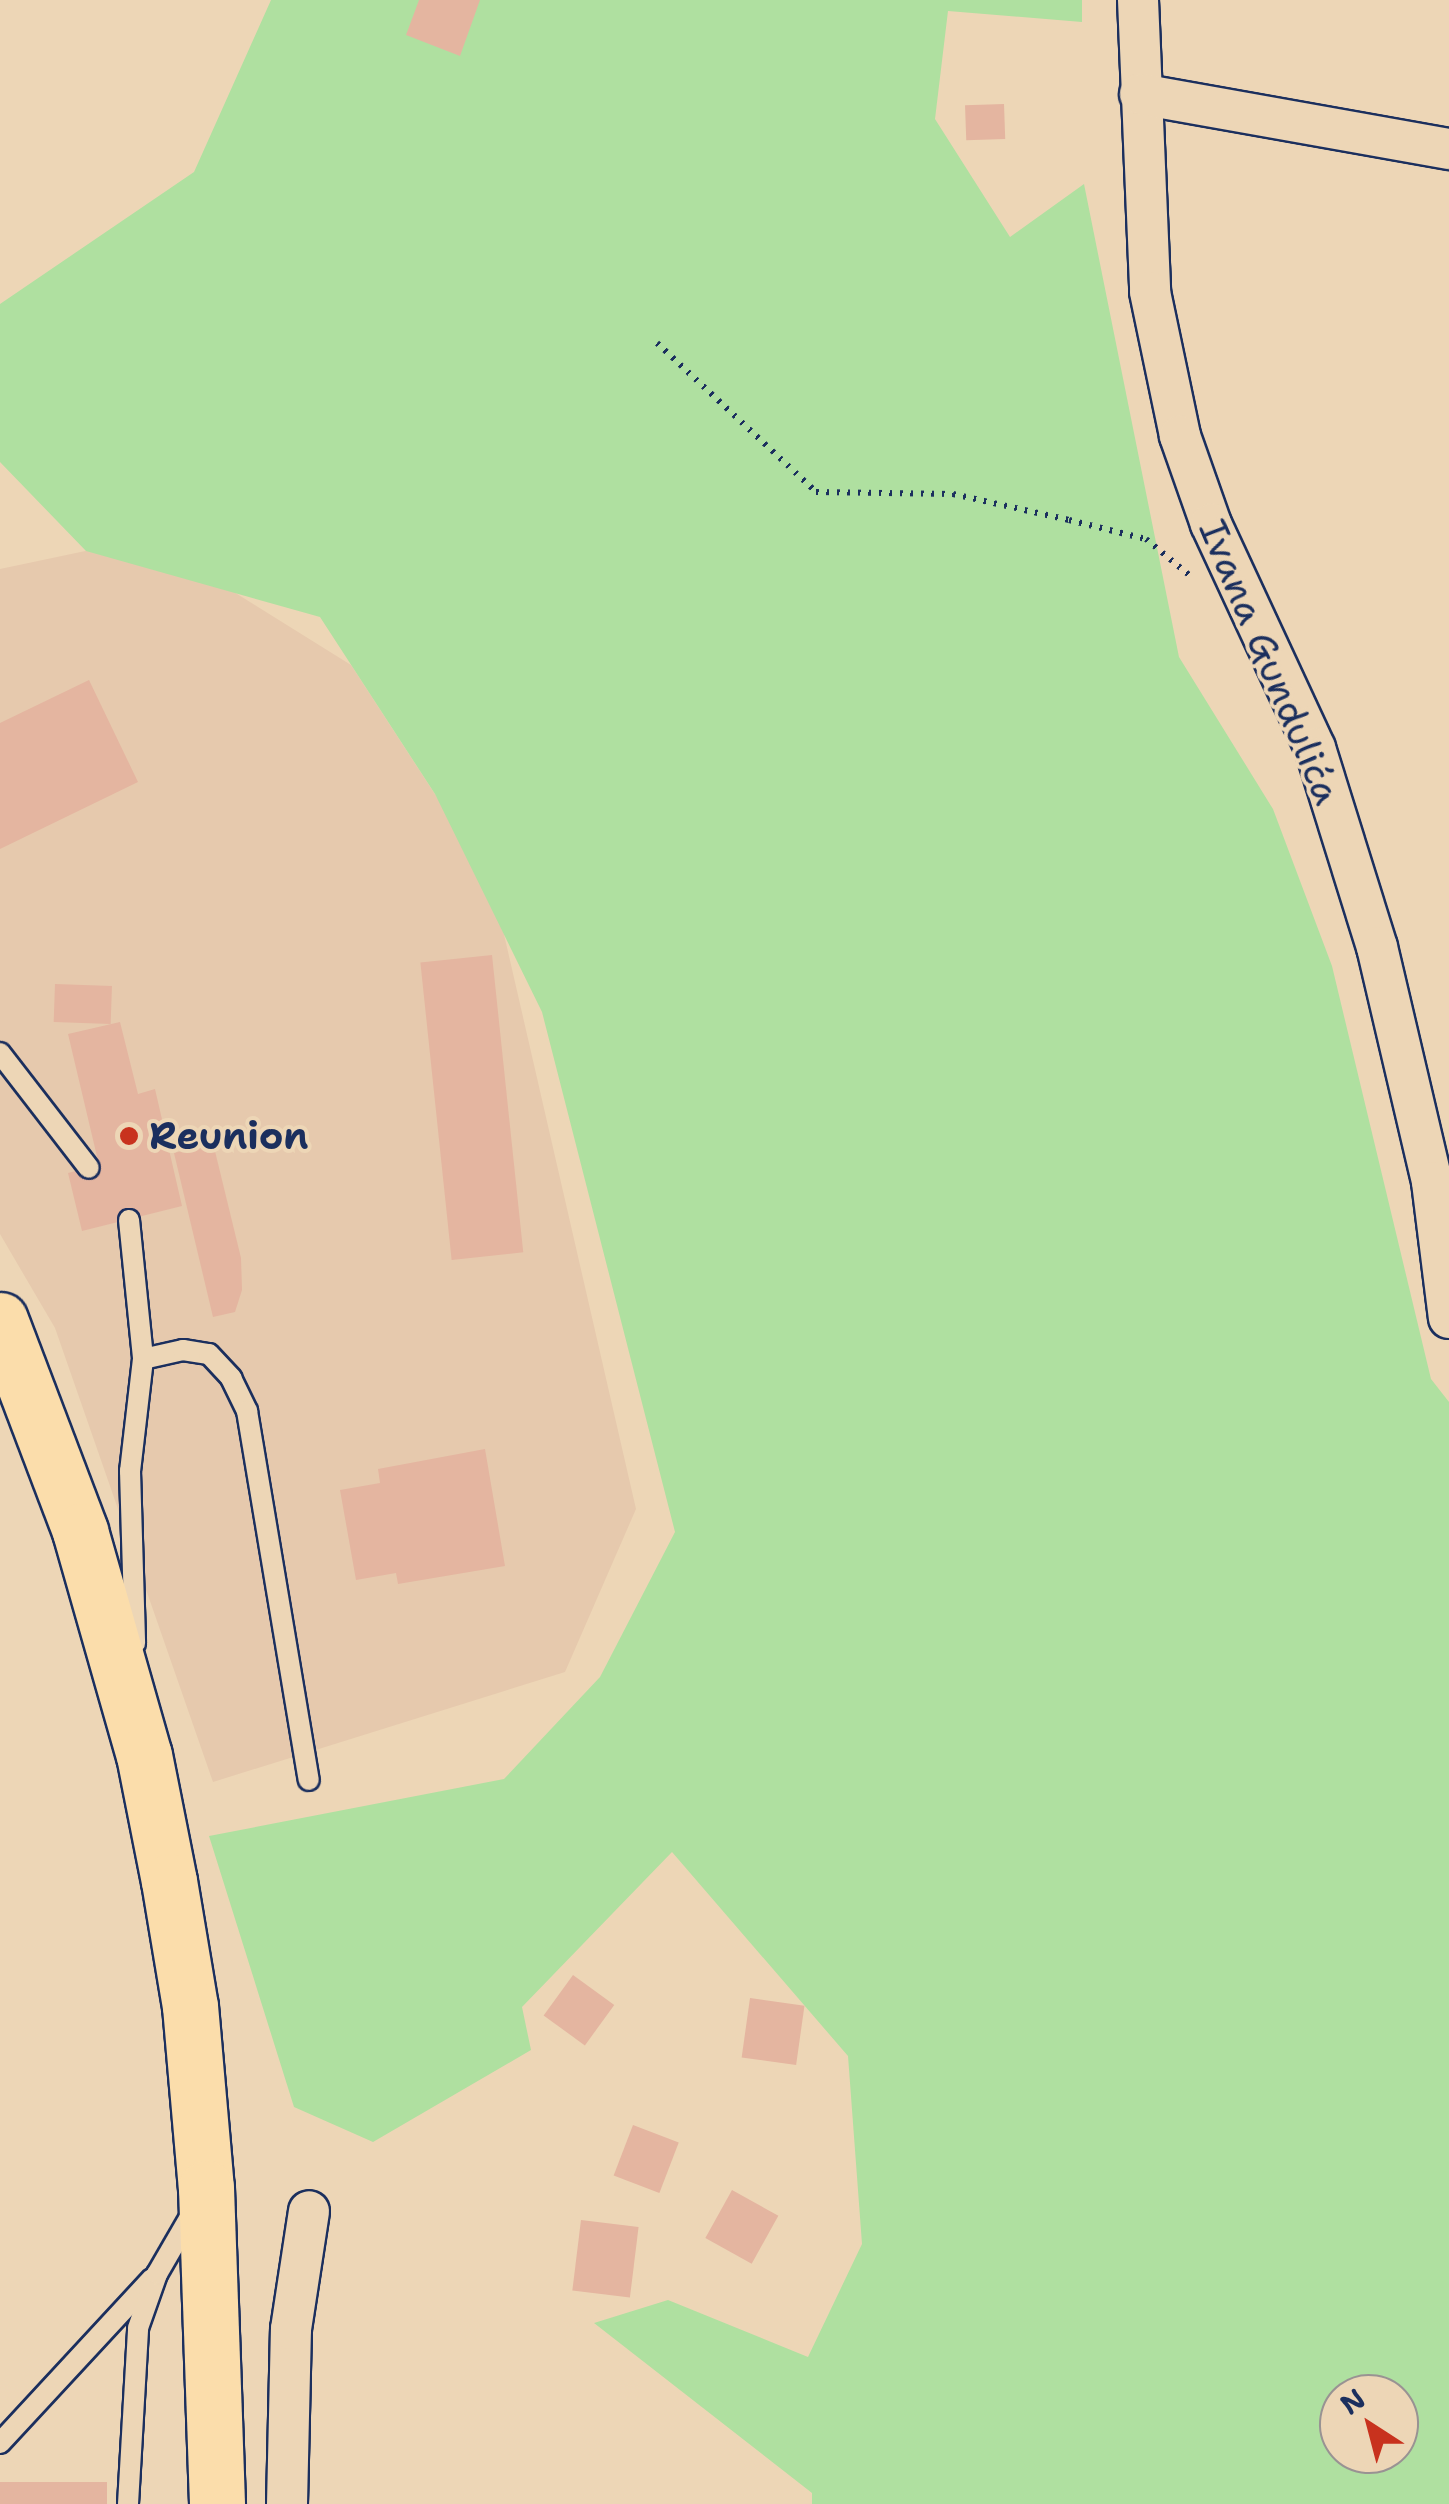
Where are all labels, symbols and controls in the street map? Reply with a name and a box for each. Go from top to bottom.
street label: Ivana Gundulića [1189,513,1351,811]
place label: Reunion [149,1113,309,1159]
marker: Reunion [118,1125,140,1147]
north arrow [1319,2374,1419,2474]
text: N [1332,2379,1373,2423]

